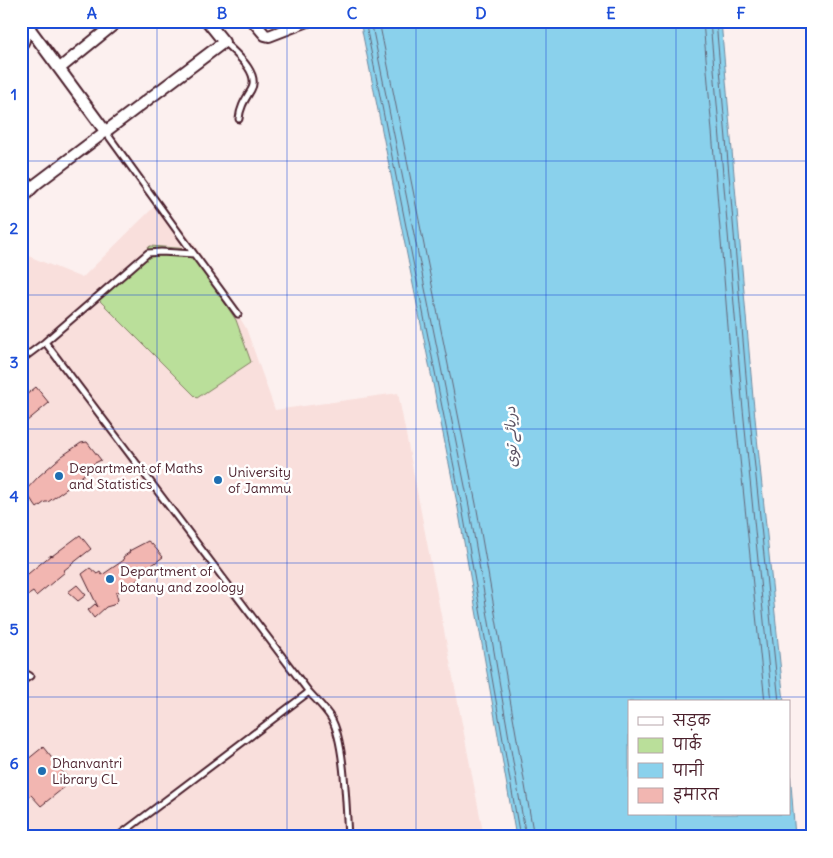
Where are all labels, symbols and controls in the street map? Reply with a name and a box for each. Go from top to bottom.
text: A [87,3,97,23]
text: B [217,3,228,23]
text: C [347,3,358,23]
text: D [475,3,487,23]
text: E [606,3,616,23]
text: F [736,3,746,23]
text: 1 [11,84,17,104]
text: 2 [10,218,19,238]
text: 3 [9,352,19,372]
water label: دریائے توی [500,406,522,468]
place label: Department of Maths and Statistics [69,459,203,493]
place label: University of Jammu [228,463,291,497]
marker: Department of Maths and Statistics [53,470,65,482]
marker: University of Jammu [212,474,224,486]
text: 4 [9,486,19,506]
place label: Department of botany and zoology [120,562,244,596]
marker: Department of botany and zoology [104,573,116,585]
text: 5 [9,619,19,639]
legend [628,700,790,816]
text: सड़क [672,711,711,731]
text: पार्क [672,733,703,754]
text: 6 [9,753,19,773]
place label: Dhanvantri Library CL [52,754,122,788]
text: पानी [672,759,705,780]
marker: Dhanvantri Library CL [36,765,48,777]
text: इमारत [673,785,720,804]

